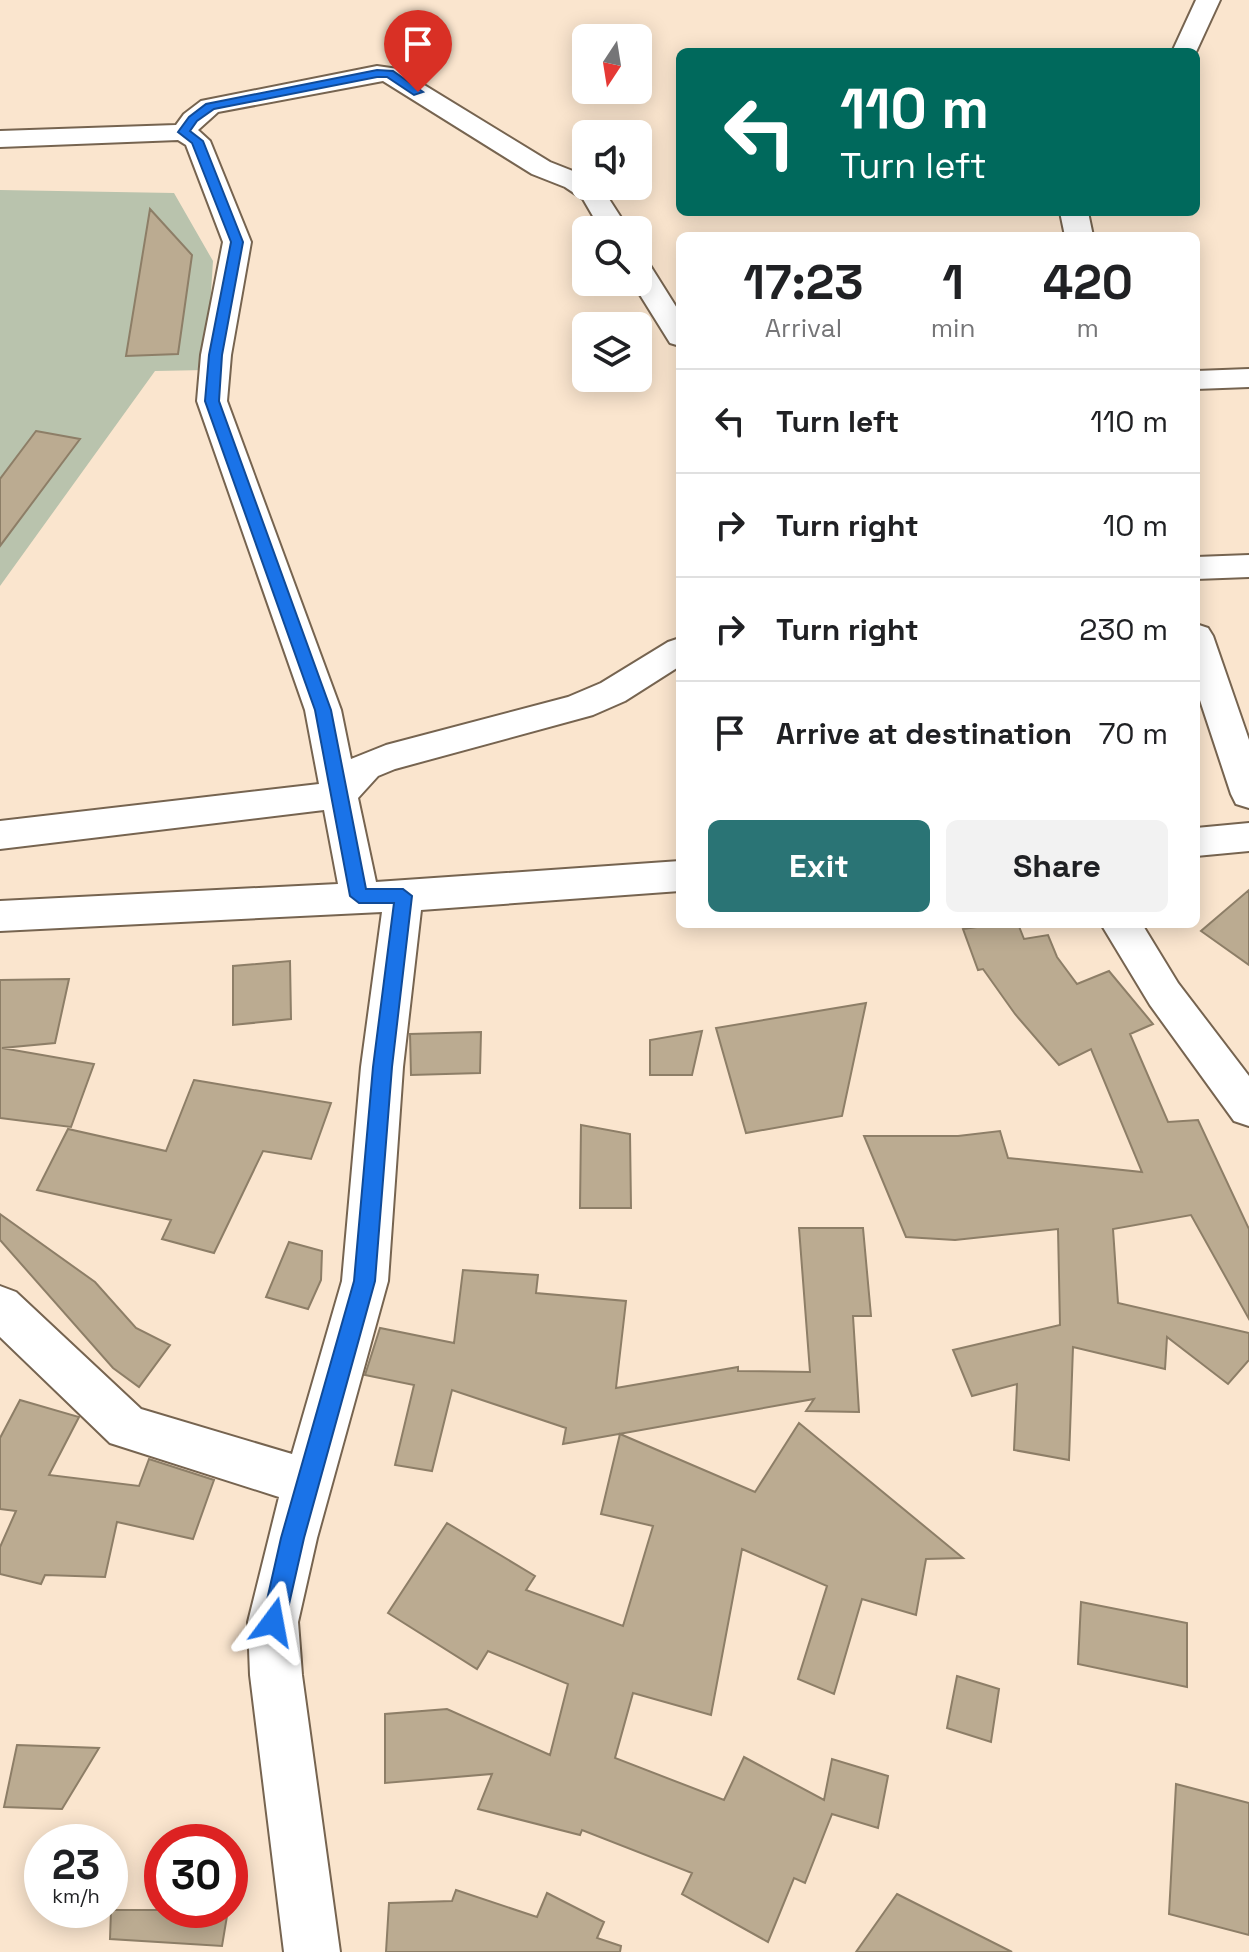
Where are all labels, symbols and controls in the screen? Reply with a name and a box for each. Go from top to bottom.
pin [384,10,452,92]
icon: arrive [396,22,440,66]
north arrow [572,24,652,104]
map controls [572,24,652,392]
text: 110 m [840,73,989,144]
icon: left [708,80,812,184]
button: sound [572,120,652,200]
text: Turn left [840,143,987,189]
button: search [572,216,652,296]
text: 17:23 [743,252,864,313]
text: 1 [942,252,964,313]
text: 420 [1043,252,1133,313]
text: Arrival [765,311,842,345]
text: min [931,311,975,345]
text: m [1077,311,1099,345]
button: layers [572,312,652,392]
icon: left [708,399,752,443]
text: Turn left [776,402,899,441]
text: 110 m [1090,402,1168,441]
icon: right [708,503,752,547]
text: Turn right [776,506,919,545]
text: 10 m [1103,506,1168,545]
icon: right [708,607,752,651]
text: Turn right [776,610,919,649]
text: 230 m [1079,610,1168,649]
icon: arrive [708,711,752,755]
text: Arrive at destination [776,714,1072,753]
text: 70 m [1099,714,1168,753]
button: Exit [708,820,930,912]
button: Share [946,820,1168,912]
position arrow [231,1580,315,1664]
speed limit sign: 30 [144,1824,248,1928]
text: 23 [52,1840,100,1891]
text: km/h [52,1883,100,1909]

